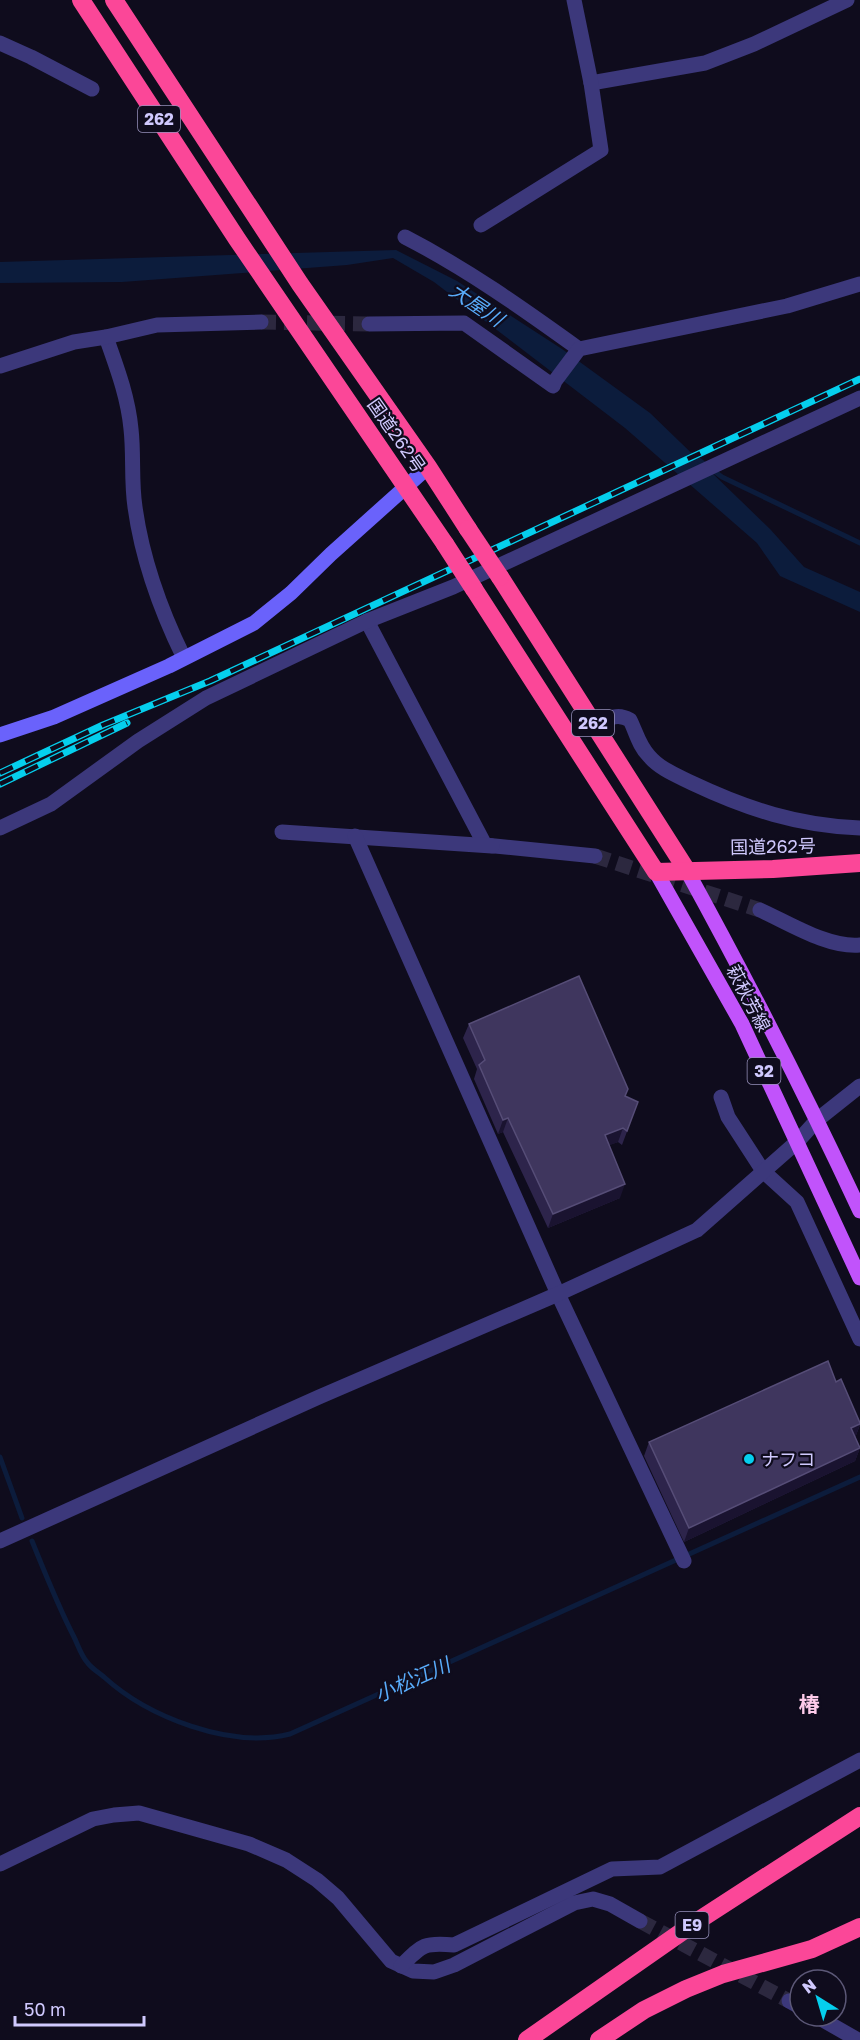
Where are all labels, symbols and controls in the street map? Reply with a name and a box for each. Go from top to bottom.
road number: 262 [138,106,180,132]
water label: 大屋川 [445,277,510,332]
street label: 国道262号 [363,394,431,476]
road number: 262 [572,710,614,736]
street label: 国道262号 [730,834,816,858]
street label: 萩秋芳線 [722,961,776,1035]
road number: 32 [748,1058,780,1084]
place label: ナフコ [761,1448,815,1470]
marker: ナフコ [742,1452,756,1466]
water label: 小松江川 [371,1651,455,1706]
district label: 椿 [799,1691,820,1717]
road number: E9 [676,1912,708,1938]
north arrow [788,1968,848,2028]
text: N [798,1974,820,1998]
scale bar [15,1989,144,2027]
text: 50 m [24,1998,66,2020]

